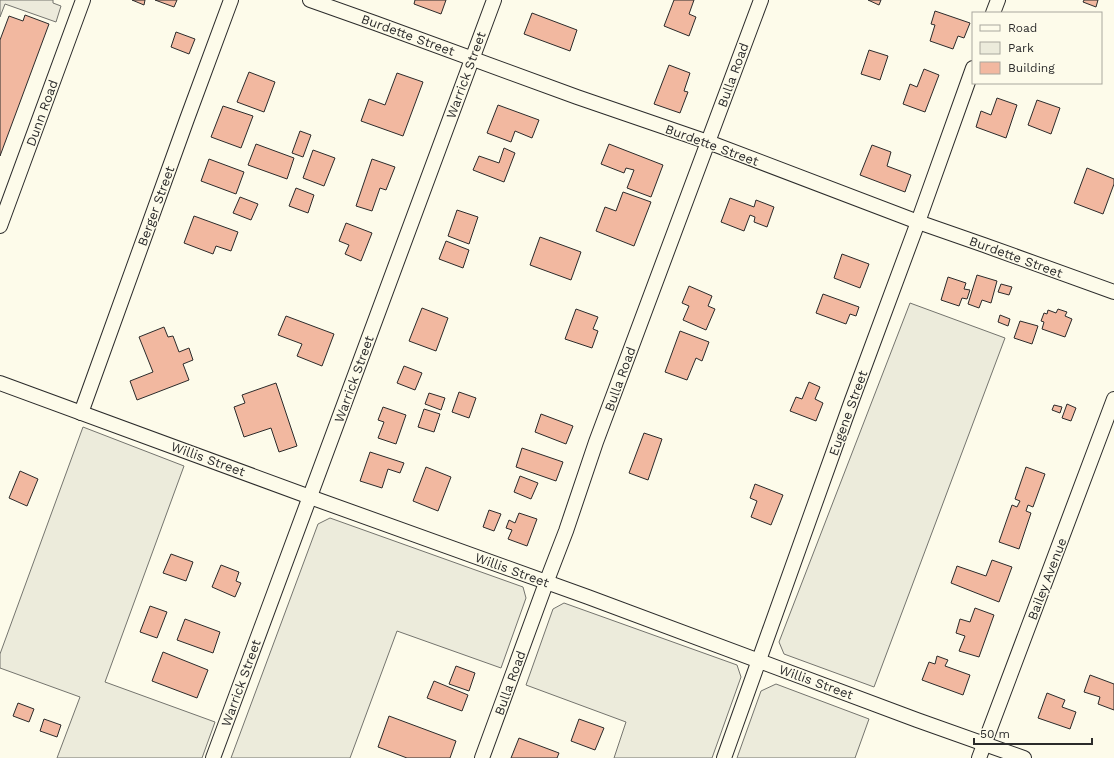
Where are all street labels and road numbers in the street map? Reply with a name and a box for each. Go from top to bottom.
street label: Burdette Street [359,11,457,59]
street label: Warrick Street [443,29,489,120]
street label: Bulla Road [714,41,752,109]
street label: Dunn Road [23,78,61,148]
street label: Burdette Street [663,121,761,169]
street label: Berger Street [135,163,178,248]
street label: Burdette Street [967,233,1065,281]
street label: Warrick Street [331,333,377,424]
street label: Bulla Road [601,345,639,413]
street label: Eugene Street [826,368,871,458]
street label: Willis Street [169,439,248,480]
street label: Bailey Avenue [1024,536,1070,622]
street label: Willis Street [473,550,552,591]
street label: Warrick Street [218,637,264,728]
street label: Bulla Road [491,649,529,717]
street label: Willis Street [777,662,856,703]

